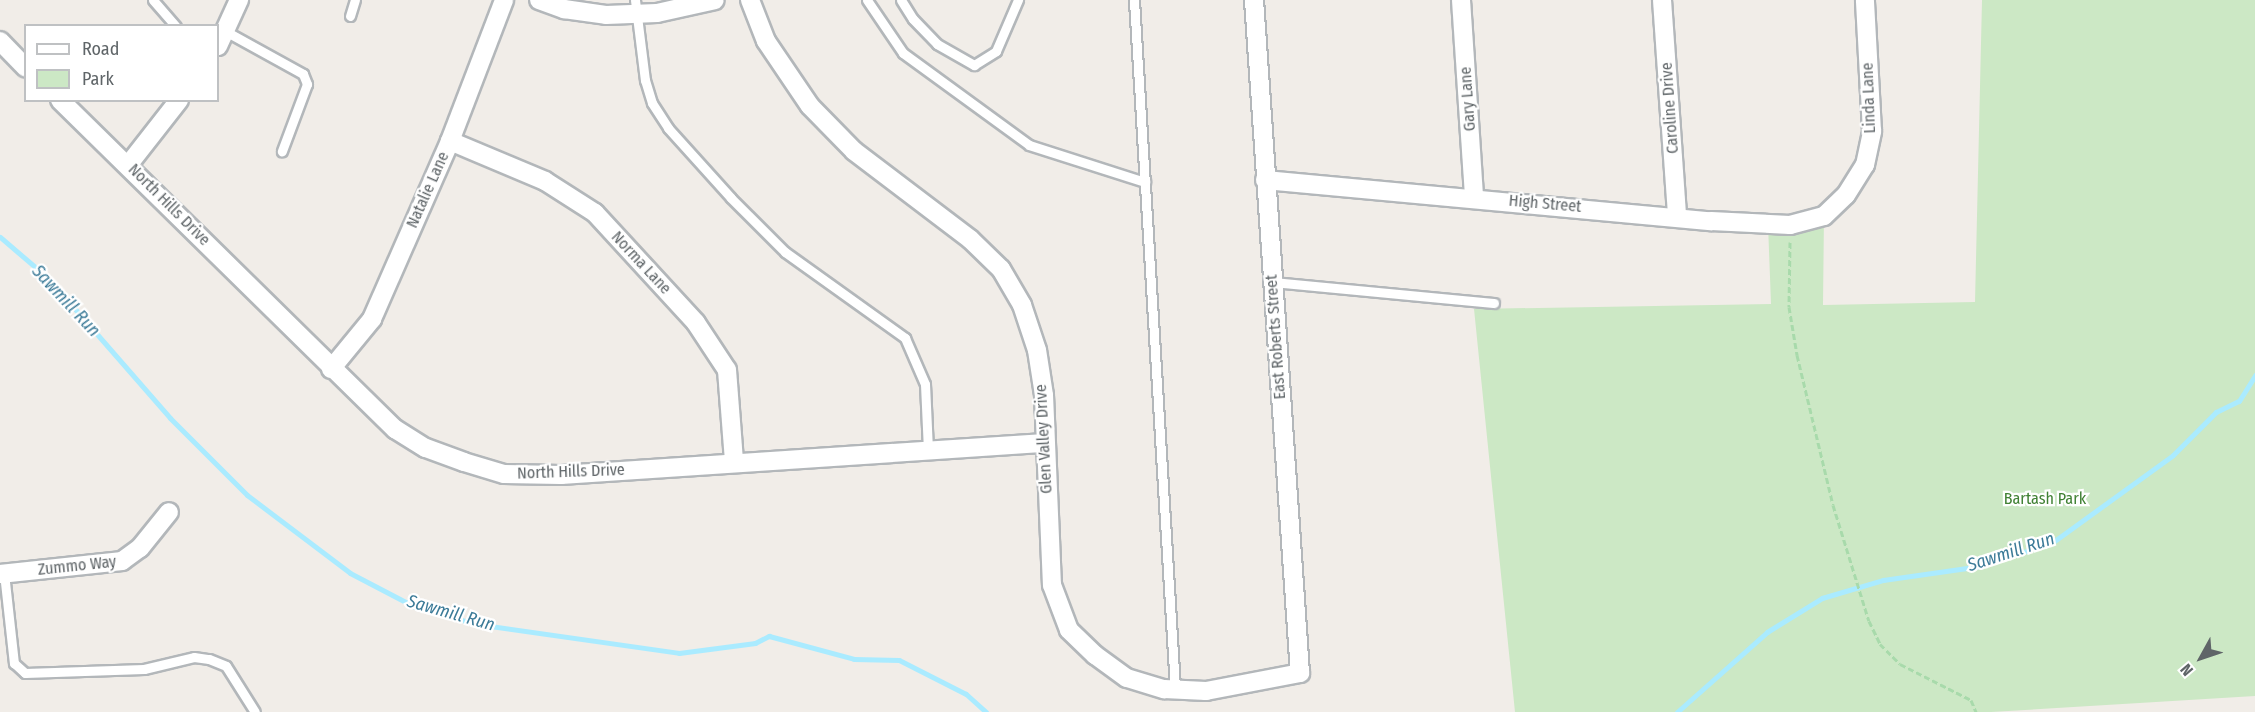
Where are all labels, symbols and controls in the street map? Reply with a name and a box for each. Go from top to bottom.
legend [24,24,219,102]
text: Road [82,38,119,60]
street label: Caroline Drive [1657,62,1683,154]
street label: Linda Lane [1858,62,1880,134]
street label: Gary Lane [1456,66,1480,132]
text: Park [82,68,114,90]
street label: Natalie Lane [403,149,453,231]
street label: North Hills Drive [124,160,214,250]
street label: High Street [1508,191,1582,217]
street label: Norma Lane [607,228,675,298]
water label: Sawmill Run [27,261,105,341]
street label: East Roberts Street [1262,274,1290,400]
street label: Glen Valley Drive [1032,384,1056,494]
street label: North Hills Drive [517,461,625,483]
park label: Bartash Park [2004,489,2086,509]
water label: Sawmill Run [1965,528,2057,576]
street label: Zummo Way [37,552,117,580]
water label: Sawmill Run [405,590,497,636]
north arrow [2171,628,2231,688]
text: N [2176,660,2197,680]

